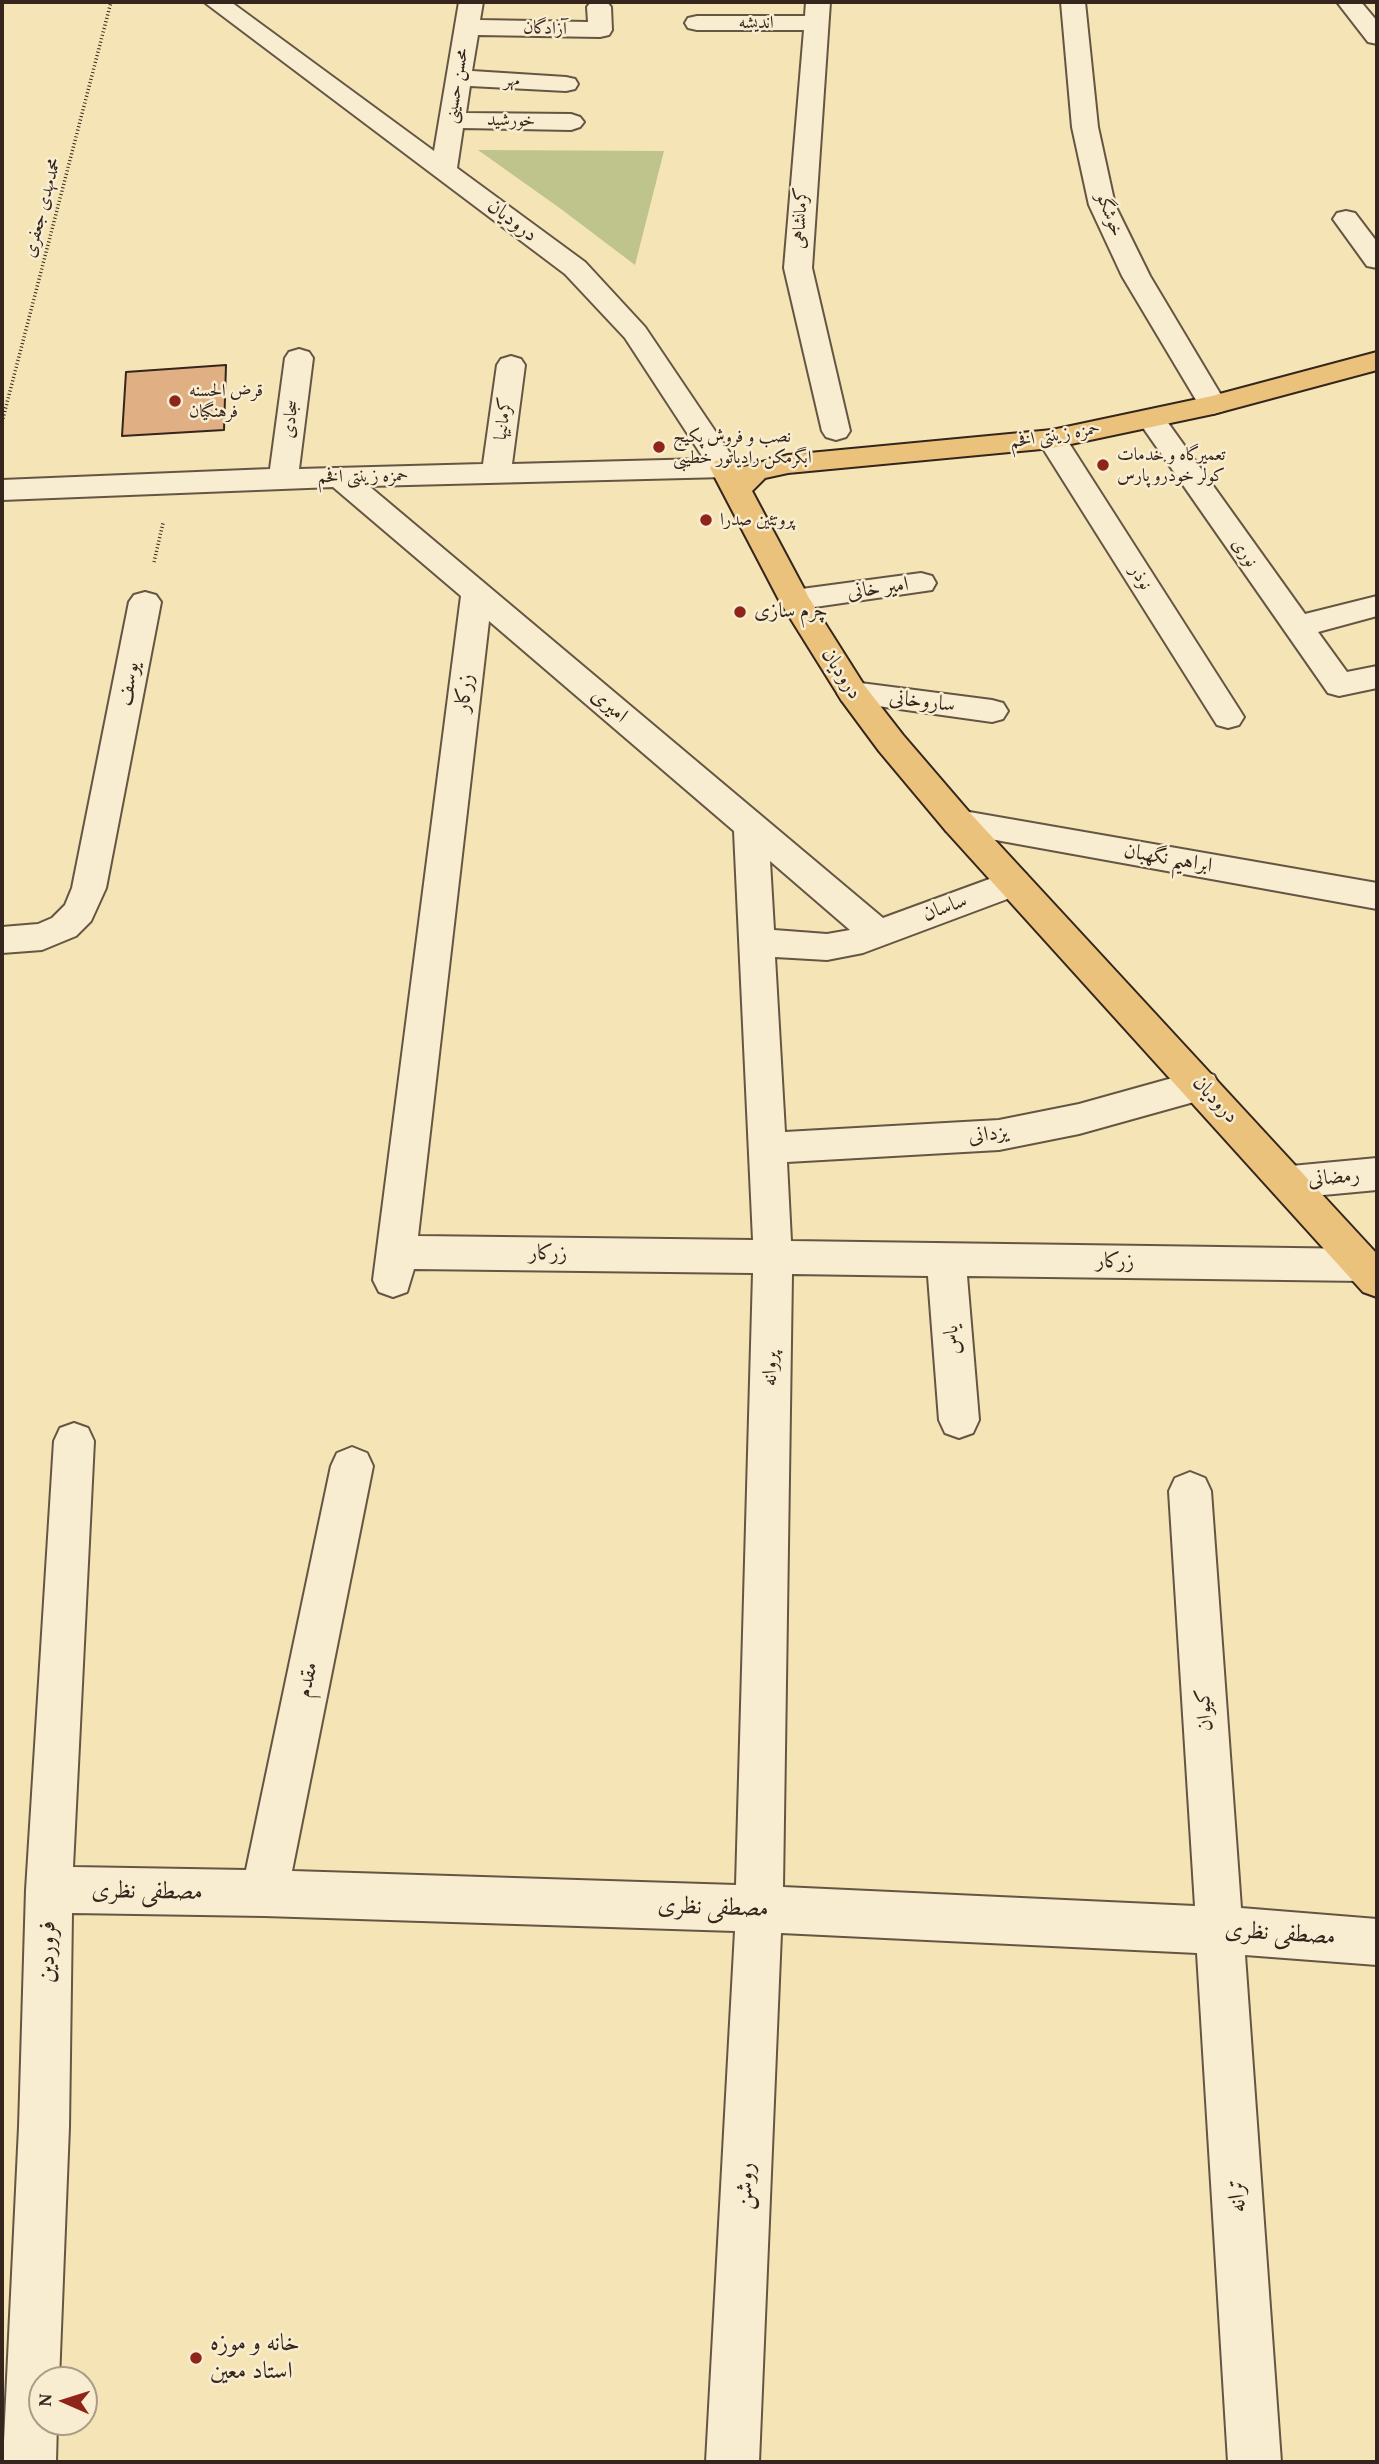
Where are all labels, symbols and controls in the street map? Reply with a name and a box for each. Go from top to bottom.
street label: اندیشه [738,12,774,34]
street label: آزادگان [523,17,567,41]
street label: محسن حسینی [440,47,474,125]
street label: مهر [503,70,521,92]
street label: خورشید [487,110,535,132]
street label: محمدمهدی جعفری [19,156,67,260]
street label: کرمانشاهی [789,187,813,249]
street label: خوشگو [1091,190,1127,240]
street label: درودیان [482,194,542,248]
place label: قرض الحسنه فرهنگیان [189,380,263,422]
marker: قرض الحسنه فرهنگیان [167,393,183,409]
street label: کرمانیها [490,396,518,442]
street label: سجادی [278,399,304,439]
street label: حمزه زینتی افخم [1008,418,1102,454]
place label: نصب و فروش پکیج ابگرمکن رادیاتور خطیبی [673,426,812,468]
marker: نصب و فروش پکیج ابگرمکن رادیاتور خطیبی [651,439,667,455]
place label: تعمیرگاه و خدمات کولر خودرو پارس [1117,444,1225,486]
marker: تعمیرگاه و خدمات کولر خودرو پارس [1095,457,1111,473]
street label: حمزه زینتی افخم [317,465,409,489]
place label: پروتئین صدرا [720,509,794,531]
marker: پروتئین صدرا [698,512,714,528]
street label: نوری [1226,534,1262,572]
street label: نوذر [1124,562,1156,594]
street label: امیر خانی [846,572,910,606]
place label: چرم سازی [754,599,828,625]
marker: چرم سازی [732,604,748,620]
street label: درودیان [815,643,867,705]
street label: یوسف [112,660,146,708]
street label: زرکار [450,672,480,714]
street label: امیری [586,683,632,729]
street label: ساروخانی [887,685,957,719]
street label: ابراهیم نگهبان [1122,839,1214,879]
street label: ساسان [919,888,971,928]
street label: درودیان [1187,1071,1243,1129]
street label: یزدانی [967,1120,1009,1150]
street label: رمضانی [1307,1163,1361,1193]
street label: زرکار [529,1241,567,1267]
street label: زرکار [1096,1249,1134,1275]
street label: یاس [939,1324,967,1356]
street label: پروانه [758,1351,784,1387]
street label: مقدم [292,1660,324,1700]
street label: کیوان [1191,1688,1219,1732]
street label: مصطفی نظری [91,1877,203,1907]
street label: مصطفی نظری [657,1892,769,1924]
street label: مصطفی نظری [1224,1916,1336,1952]
street label: فروردین [33,1921,63,1983]
street label: روشن [730,2161,762,2211]
street label: ترانه [1222,2178,1254,2214]
place label: خانه و موزه استاد معین [210,2330,300,2386]
marker: خانه و موزه استاد معین [188,2350,204,2366]
north arrow [28,2366,98,2436]
text: N [30,2393,58,2407]

